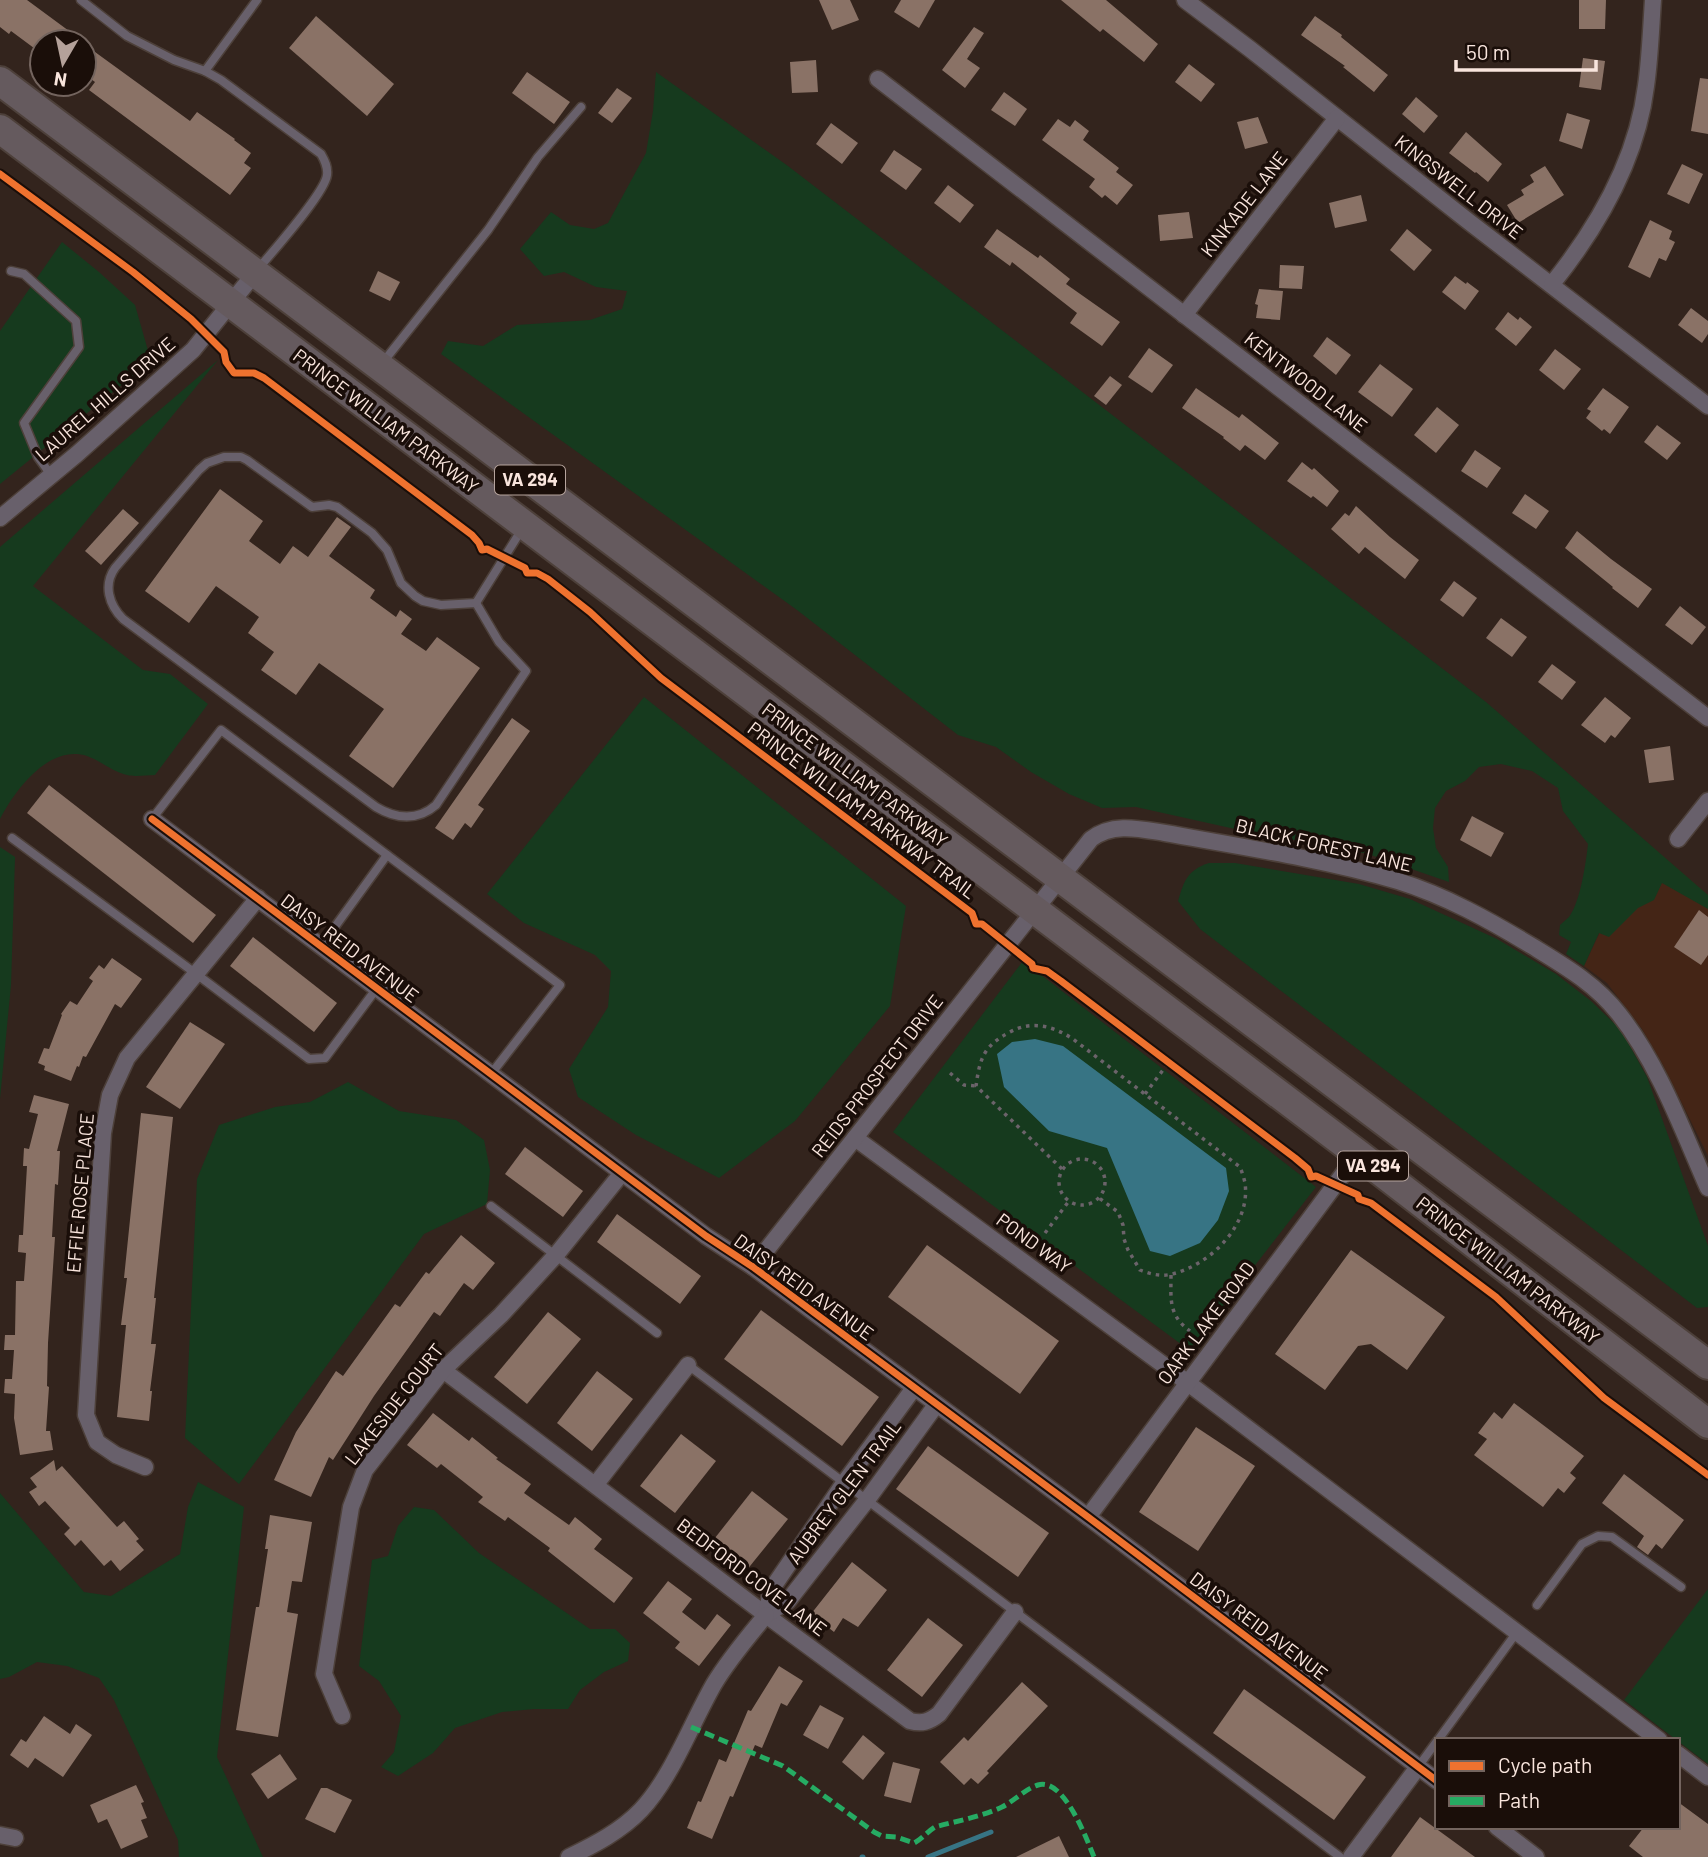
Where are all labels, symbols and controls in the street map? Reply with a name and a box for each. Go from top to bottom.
north arrow [28,28,98,98]
scale bar [1456,28,1596,72]
text: 50 m [1466,39,1510,64]
text: N [52,68,68,93]
street label: KINGSWELL DRIVE [1391,130,1528,244]
street label: KINKADE LANE [1195,146,1292,261]
street label: KENTWOOD LANE [1240,327,1372,437]
street label: LAUREL HILLS DRIVE [30,332,179,466]
street label: PRINCE WILLIAM PARKWAY [289,343,484,498]
road number: VA 294 [495,466,565,494]
street label: PRINCE WILLIAM PARKWAY [758,697,953,852]
street label: PRINCE WILLIAM PARKWAY TRAIL [744,716,981,903]
street label: BLACK FOREST LANE [1234,813,1414,876]
street label: DAISY REID AVENUE [277,888,424,1007]
street label: REIDS PROSPECT DRIVE [806,990,947,1162]
street label: EFFIE ROSE PLACE [61,1112,98,1274]
road number: VA 294 [1338,1152,1408,1181]
street label: PRINCE WILLIAM PARKWAY [1412,1191,1605,1348]
street label: POND WAY [992,1208,1076,1278]
street label: DAISY REID AVENUE [730,1228,878,1345]
street label: OARK LAKE ROAD [1152,1257,1259,1388]
street label: LAKESIDE COURT [339,1339,448,1469]
street label: AUBREY GLEN TRAIL [782,1415,905,1568]
street label: BEDFORD COVE LANE [673,1513,832,1640]
street label: DAISY REID AVENUE [1186,1566,1333,1685]
legend [1435,1738,1680,1829]
text: Cycle path [1498,1752,1592,1777]
text: Path [1498,1787,1540,1812]

